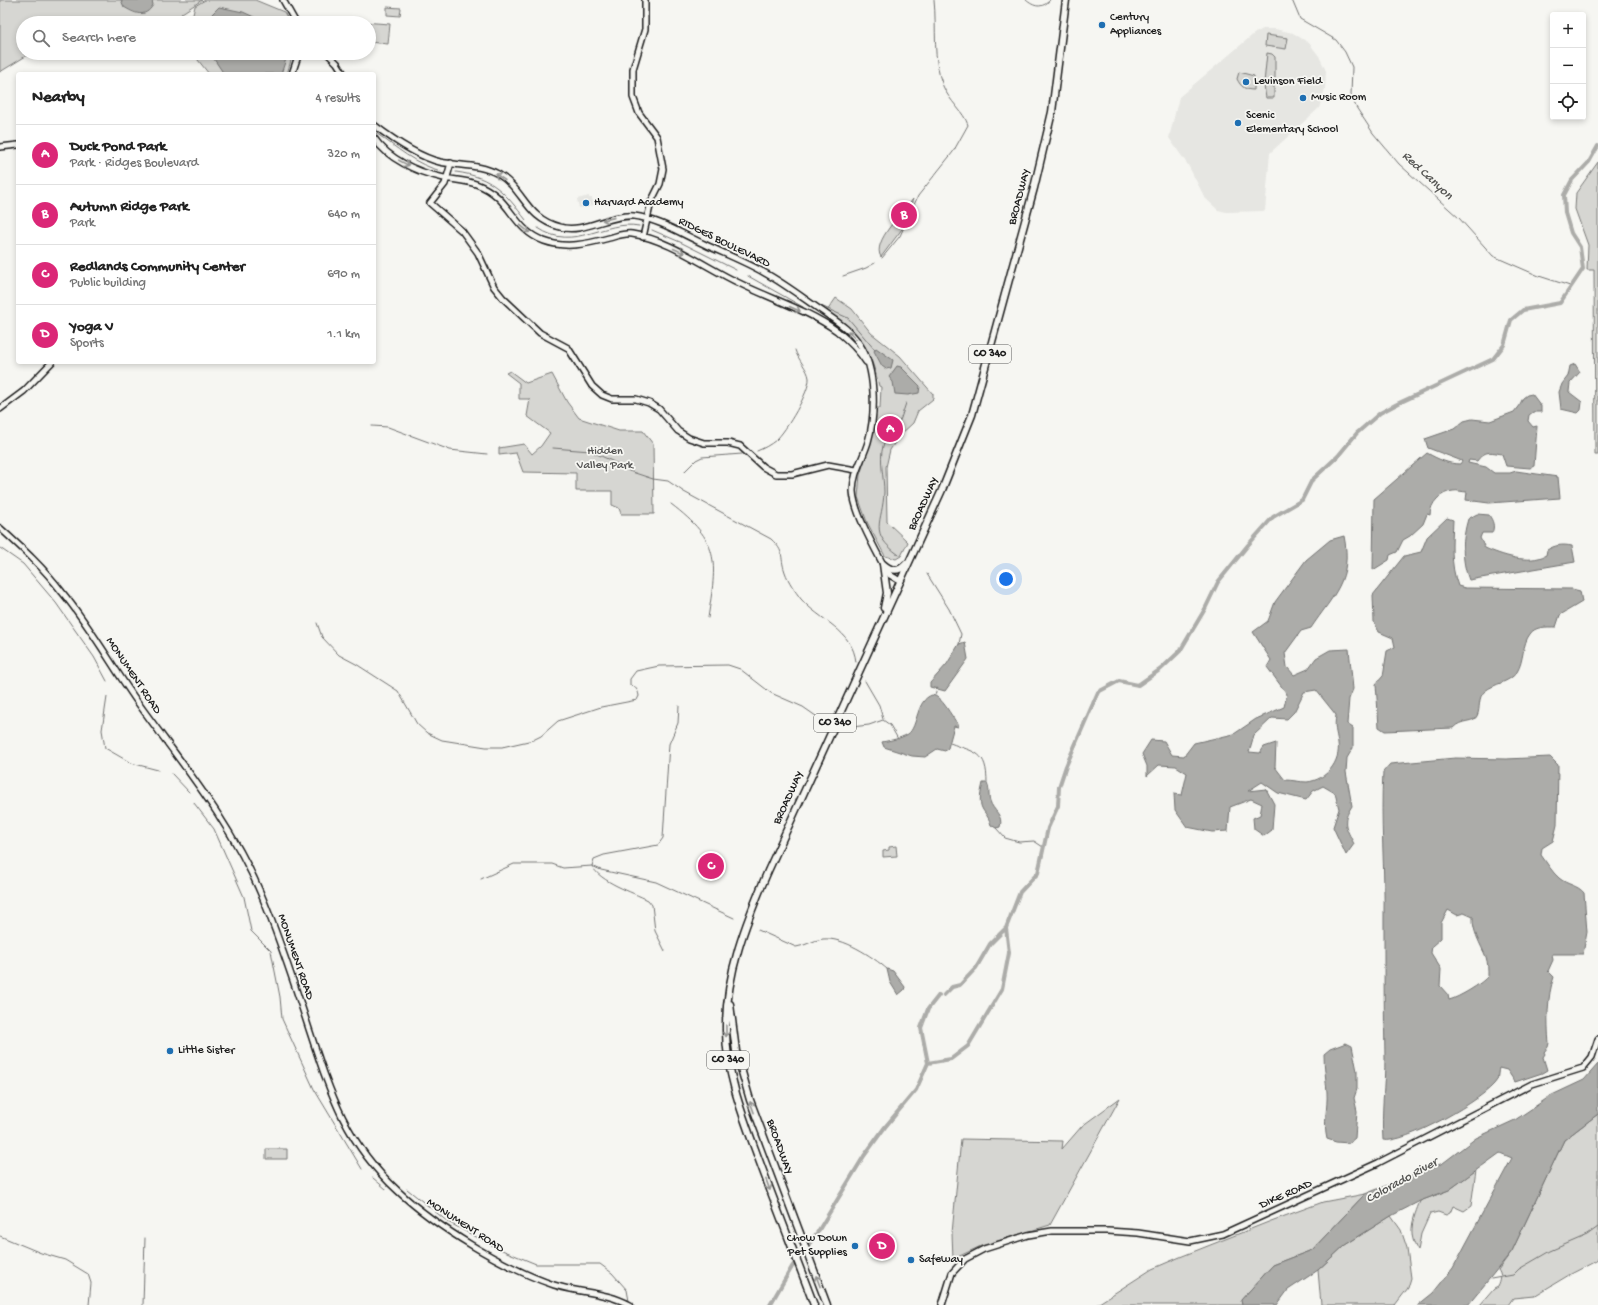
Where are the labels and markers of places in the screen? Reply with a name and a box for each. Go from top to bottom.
place label: Century Appliances [1110,11,1162,39]
marker: Century Appliances [1097,20,1107,30]
place label: Levinson Field [1254,75,1323,89]
marker: Levinson Field [1241,77,1251,87]
place label: Music Room [1311,91,1367,105]
marker: Music Room [1298,93,1308,103]
place label: Scenic Elementary School [1246,109,1339,137]
marker: Scenic Elementary School [1233,118,1243,128]
place label: Harvard Academy [594,196,683,210]
marker: Harvard Academy [581,198,591,208]
pin: B [891,200,917,230]
pin: A [877,414,903,444]
pin: C [698,851,724,881]
place label: Little Sister [178,1044,236,1058]
marker: Little Sister [165,1046,175,1056]
pin: D [869,1231,895,1261]
place label: Chow Down Pet Supplies [787,1232,848,1260]
marker: Chow Down Pet Supplies [850,1241,860,1251]
place label: Safeway [919,1253,963,1267]
marker: Safeway [906,1255,916,1265]

